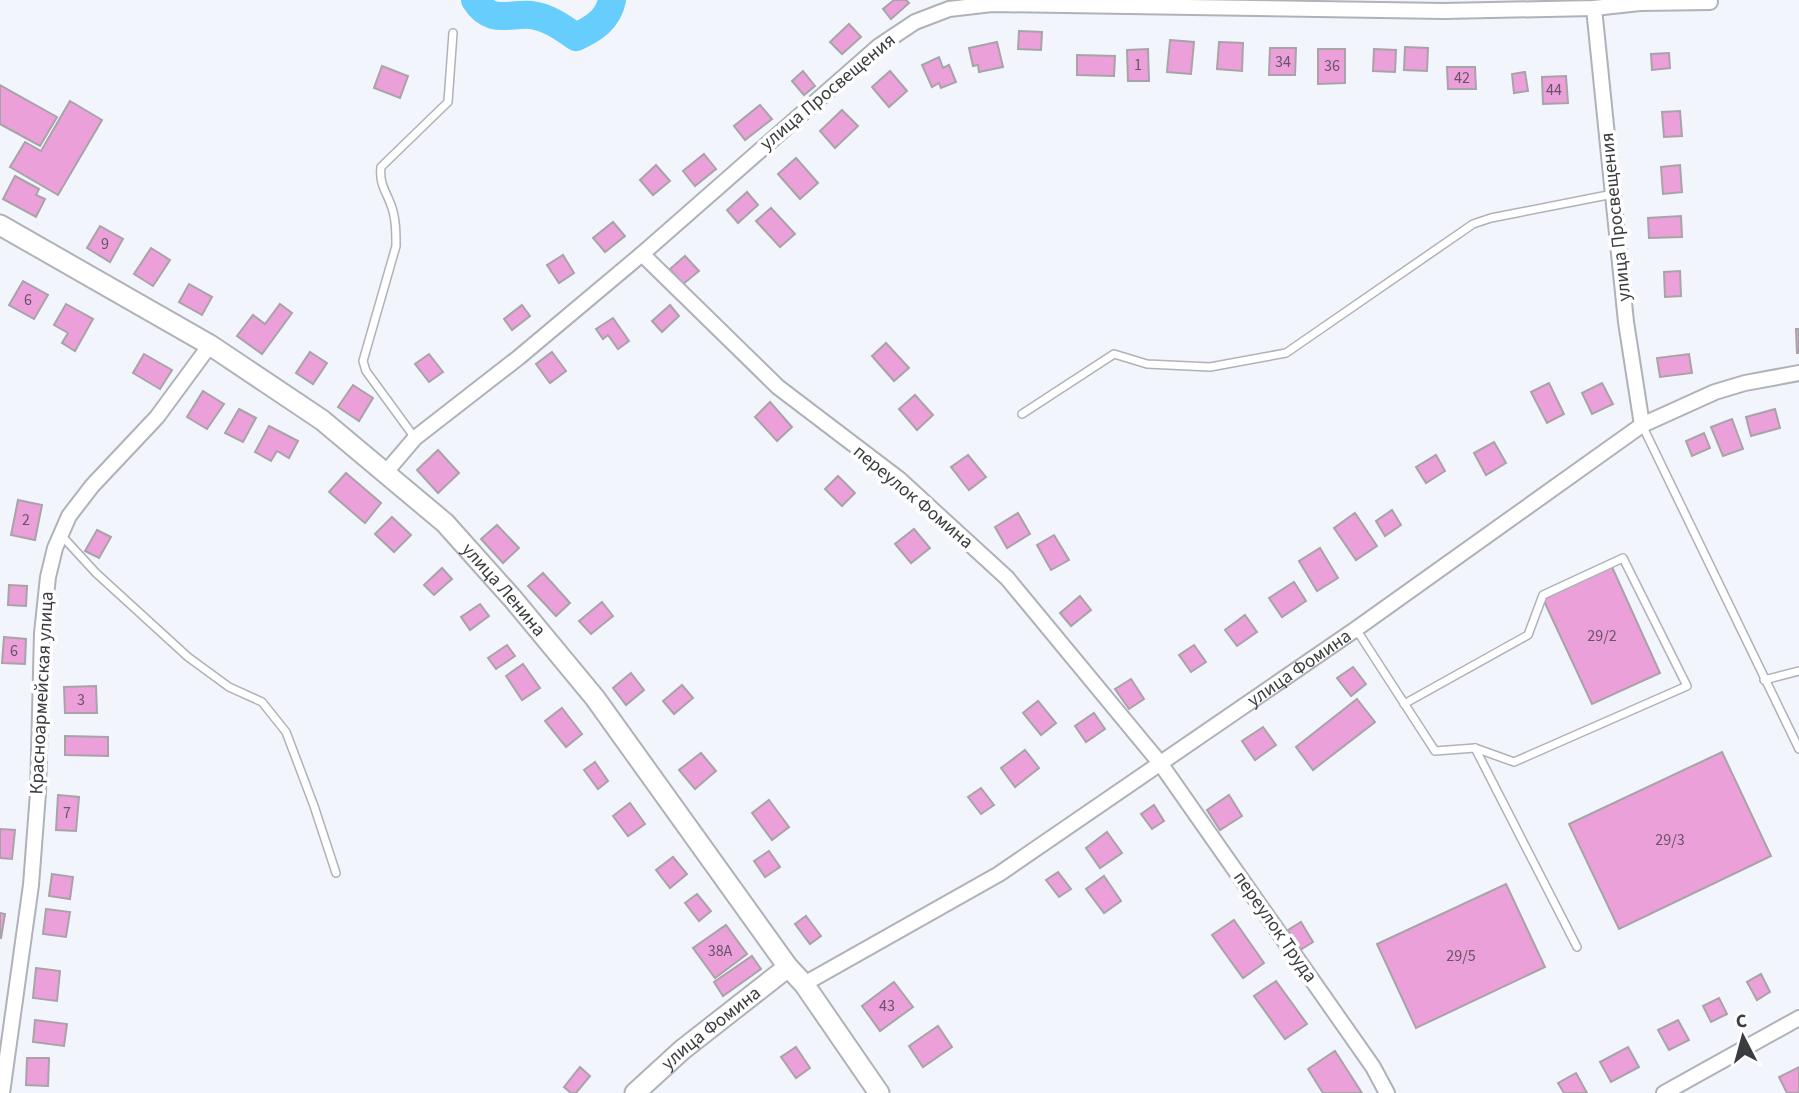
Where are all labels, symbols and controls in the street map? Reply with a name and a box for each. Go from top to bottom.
street label: улица Просвещения [754,27,902,157]
house number: 34 [1275,51,1291,73]
house number: 1 [1134,54,1142,76]
house number: 36 [1324,55,1340,77]
house number: 42 [1454,67,1470,89]
house number: 44 [1546,79,1562,101]
street label: улица Просвещения [1594,131,1638,303]
house number: 9 [101,233,109,255]
house number: 6 [24,289,32,311]
street label: переулок Фомина [847,439,979,555]
house number: 2 [22,509,30,531]
street label: улица Ленина [455,537,552,643]
street label: Красноармейская улица [23,591,61,795]
street label: улица Фомина [1242,623,1357,713]
house number: 29/2 [1587,625,1617,647]
house number: 6 [10,640,18,662]
house number: 3 [77,689,85,711]
house number: 7 [63,802,71,824]
house number: 29/3 [1655,829,1685,851]
street label: переулок Труда [1226,866,1324,988]
house number: 38А [708,940,733,962]
house number: 29/5 [1446,945,1476,967]
street label: улица Фомина [655,980,767,1076]
house number: 43 [879,995,895,1017]
north arrow [1708,1002,1778,1072]
text: С [1734,1008,1748,1036]

